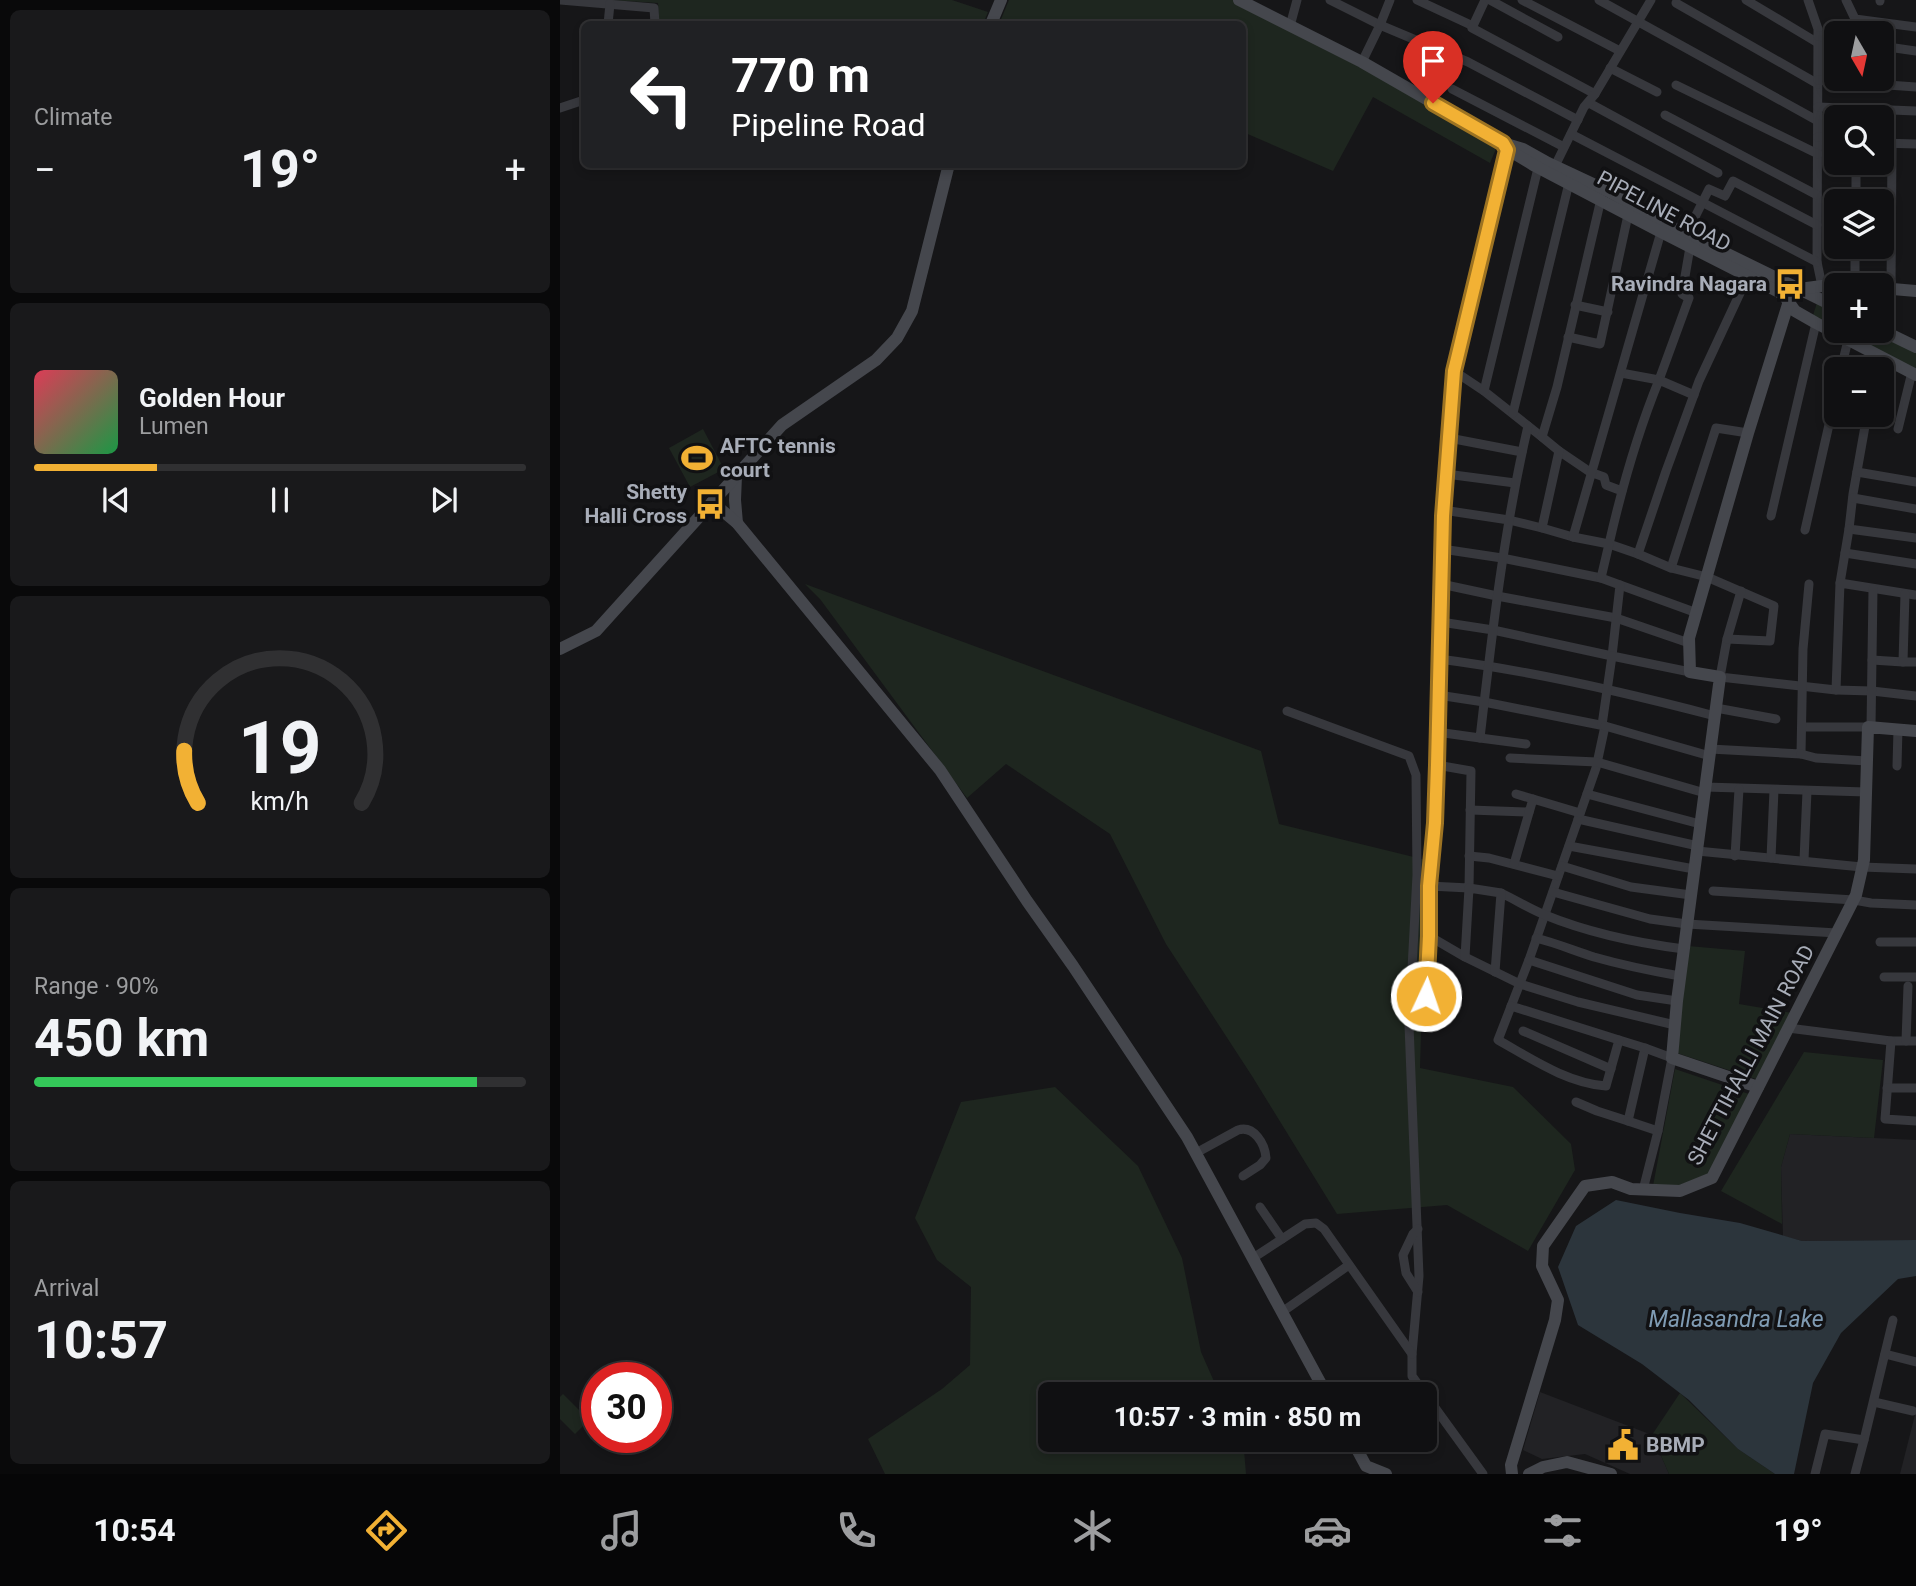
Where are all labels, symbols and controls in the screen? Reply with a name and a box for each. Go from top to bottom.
north arrow [1824,21,1894,91]
map controls [1824,21,1894,427]
pin [1403,31,1463,103]
icon: arrive [1414,42,1452,80]
text: 770 m [731,47,870,104]
icon: left [616,49,707,140]
text: Climate [34,104,113,131]
button: search [1824,105,1894,175]
text: Pipeline Road [731,106,925,144]
text: 19° [240,139,320,200]
text: − [34,148,56,192]
text: + [504,148,526,192]
street label: PIPELINE ROAD [1593,166,1735,256]
button: layers [1824,189,1894,259]
bus stop icon: Ravindra Nagara [1773,267,1807,301]
place label: Ravindra Nagara [1611,272,1767,296]
button: + [1824,273,1894,343]
button: − [1824,357,1894,427]
text: Golden Hour [139,383,285,413]
text: Lumen [139,413,209,440]
place label: AFTC tennis court [720,434,836,482]
sports icon: AFTC tennis court [680,441,714,475]
place label: Shetty Halli Cross [585,480,687,528]
icon: previous [97,481,135,519]
icon: pause [261,481,299,519]
icon: next [425,481,463,519]
bus stop icon: Shetty Halli Cross [693,487,727,521]
text: 19 [238,705,322,791]
text: km/h [251,787,309,816]
street label: SHETTIHALLI MAIN ROAD [1683,941,1819,1169]
position arrow [1389,959,1463,1033]
text: Range · 90% [34,973,159,1000]
text: 450 km [34,1008,209,1069]
text: Arrival [34,1275,99,1302]
water label: Mallasandra Lake [1648,1306,1824,1333]
text: 10:57 [34,1310,168,1371]
speed limit sign: 30 [581,1362,672,1453]
text: 10:57 · 3 min · 850 m [1114,1402,1361,1432]
public building icon: BBMP [1606,1428,1640,1462]
place label: BBMP [1646,1433,1705,1457]
icon: directions [362,1506,411,1555]
icon: music [597,1506,646,1555]
icon: phone [832,1506,881,1555]
icon: climate [1068,1506,1117,1555]
icon: car [1303,1506,1352,1555]
icon: filters [1538,1506,1587,1555]
text: 10:54 [93,1511,176,1549]
text: 19° [1774,1511,1823,1549]

